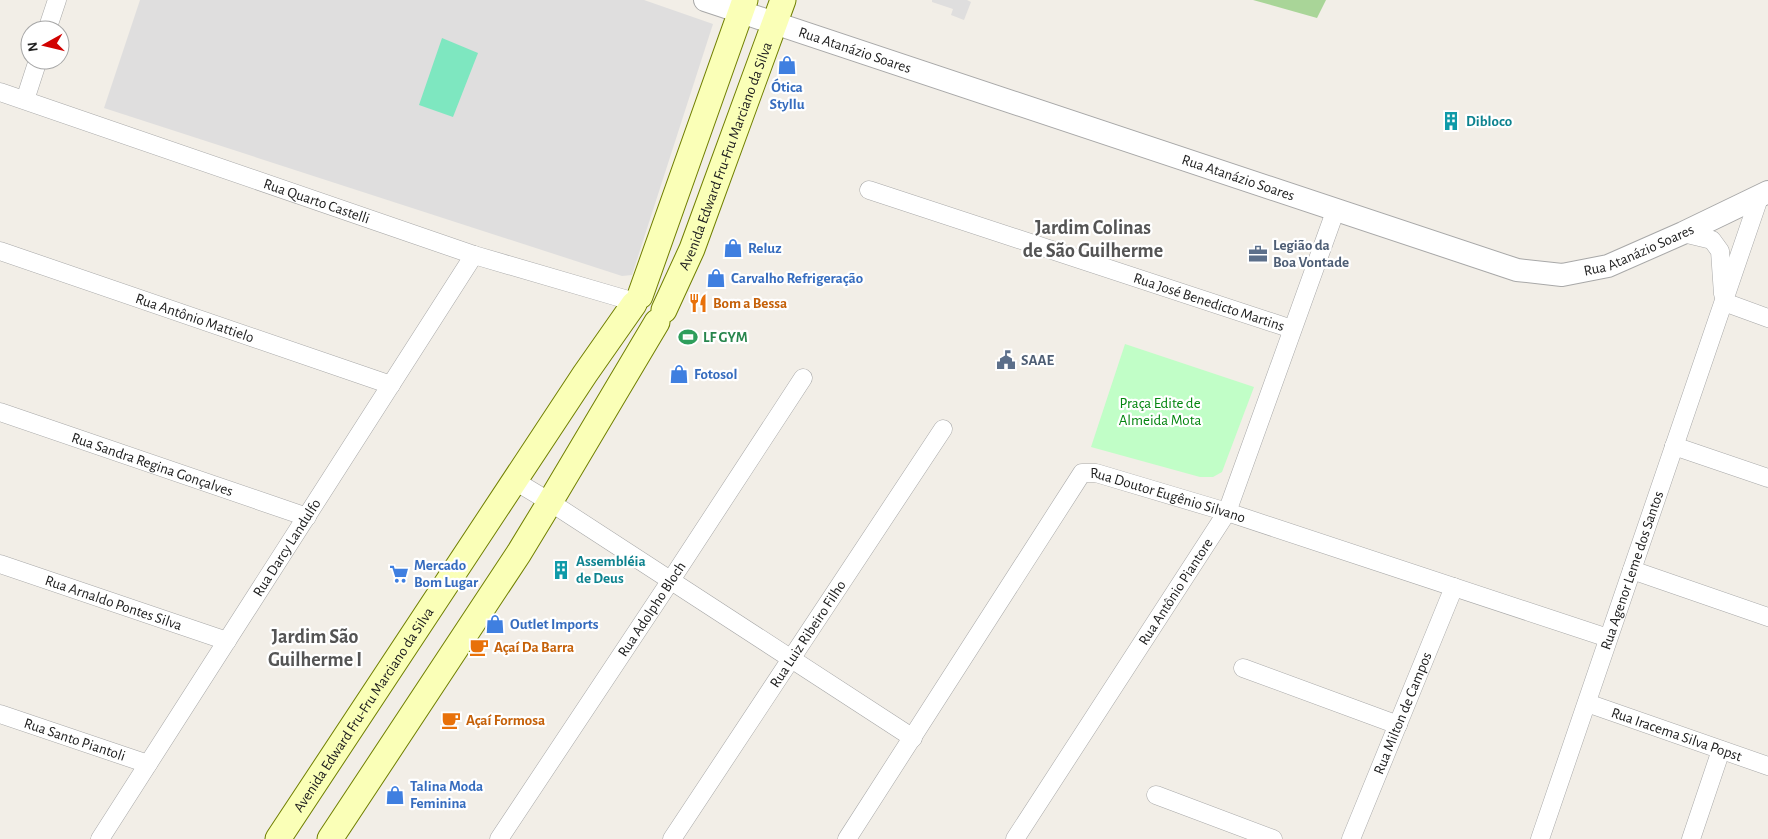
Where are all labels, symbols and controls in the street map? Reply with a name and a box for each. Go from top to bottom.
north arrow [20,20,70,70]
street label: Rua Atanázio Soares [797,24,913,76]
street label: Avenida Edward Fru-Fru Marciano da Silva [676,40,775,272]
text: N [26,41,41,52]
shop icon: Ótica Styllu [776,54,798,76]
place label: Ótica Styllu [770,78,805,112]
building icon: Dibloco [1440,110,1462,132]
place label: Dibloco [1466,114,1512,129]
street label: Rua Atanázio Soares [1180,152,1297,203]
street label: Rua Quarto Castelli [262,176,372,226]
district label: Jardim Colinas de São Guilherme [1023,218,1163,261]
street label: Rua Atanázio Soares [1582,221,1696,278]
shop icon: Reluz [722,237,744,259]
place label: Legião da Boa Vontade [1273,238,1349,270]
place label: Reluz [748,241,782,256]
office icon: Legião da Boa Vontade [1247,243,1269,265]
shop icon: Carvalho Refrigeração [705,267,727,289]
street label: Rua José Benedicto Martins [1132,270,1287,334]
place label: Carvalho Refrigeração [731,271,863,286]
street label: Rua Antônio Mattielo [134,291,256,345]
restaurant icon: Bom a Bessa [687,292,709,314]
place label: Bom a Bessa [713,296,787,311]
sports icon: LF GYM [677,326,699,348]
place label: LF GYM [703,330,748,345]
public building icon: SAAE [995,349,1017,371]
place label: SAAE [1021,353,1054,368]
shop icon: Fotosol [668,363,690,385]
place label: Fotosol [694,367,737,382]
park label: Praça Edite de Almeida Mota [1119,396,1201,428]
street label: Rua Sandra Regina Gonçalves [70,430,235,499]
street label: Rua Doutor Eugênio Silvano [1090,466,1248,525]
street label: Rua Agenor Leme dos Santos [1598,489,1666,652]
street label: Rua Darcy Landulfo [250,496,323,599]
street label: Rua Antônio Piantore [1135,535,1216,648]
place label: Assembléia de Deus [576,554,646,586]
place label: Mercado Bom Lugar [414,558,479,590]
building icon: Assembléia de Deus [550,559,572,581]
street label: Rua Adolpho Bloch [615,559,688,659]
supermarket icon: Mercado Bom Lugar [388,563,410,585]
street label: Rua Arnaldo Pontes Silva [43,572,184,633]
street label: Rua Luiz Ribeiro Filho [767,577,848,690]
street label: Avenida Edward Fru-Fru Marciano da Silva [291,605,436,815]
shop icon: Outlet Imports [484,613,506,635]
place label: Outlet Imports [510,617,599,632]
district label: Jardim São Guilherme I [268,627,362,670]
cafe icon: Açaí Da Barra [468,636,490,658]
place label: Açaí Da Barra [494,640,574,655]
street label: Rua Milton de Campos [1371,650,1434,776]
street label: Rua Iracema Silva Popst [1609,705,1744,764]
cafe icon: Açaí Formosa [440,709,462,731]
place label: Açaí Formosa [466,713,545,728]
street label: Rua Santo Piantoli [22,715,128,763]
place label: Talina Moda Feminina [410,779,483,811]
shop icon: Talina Moda Feminina [384,784,406,806]

